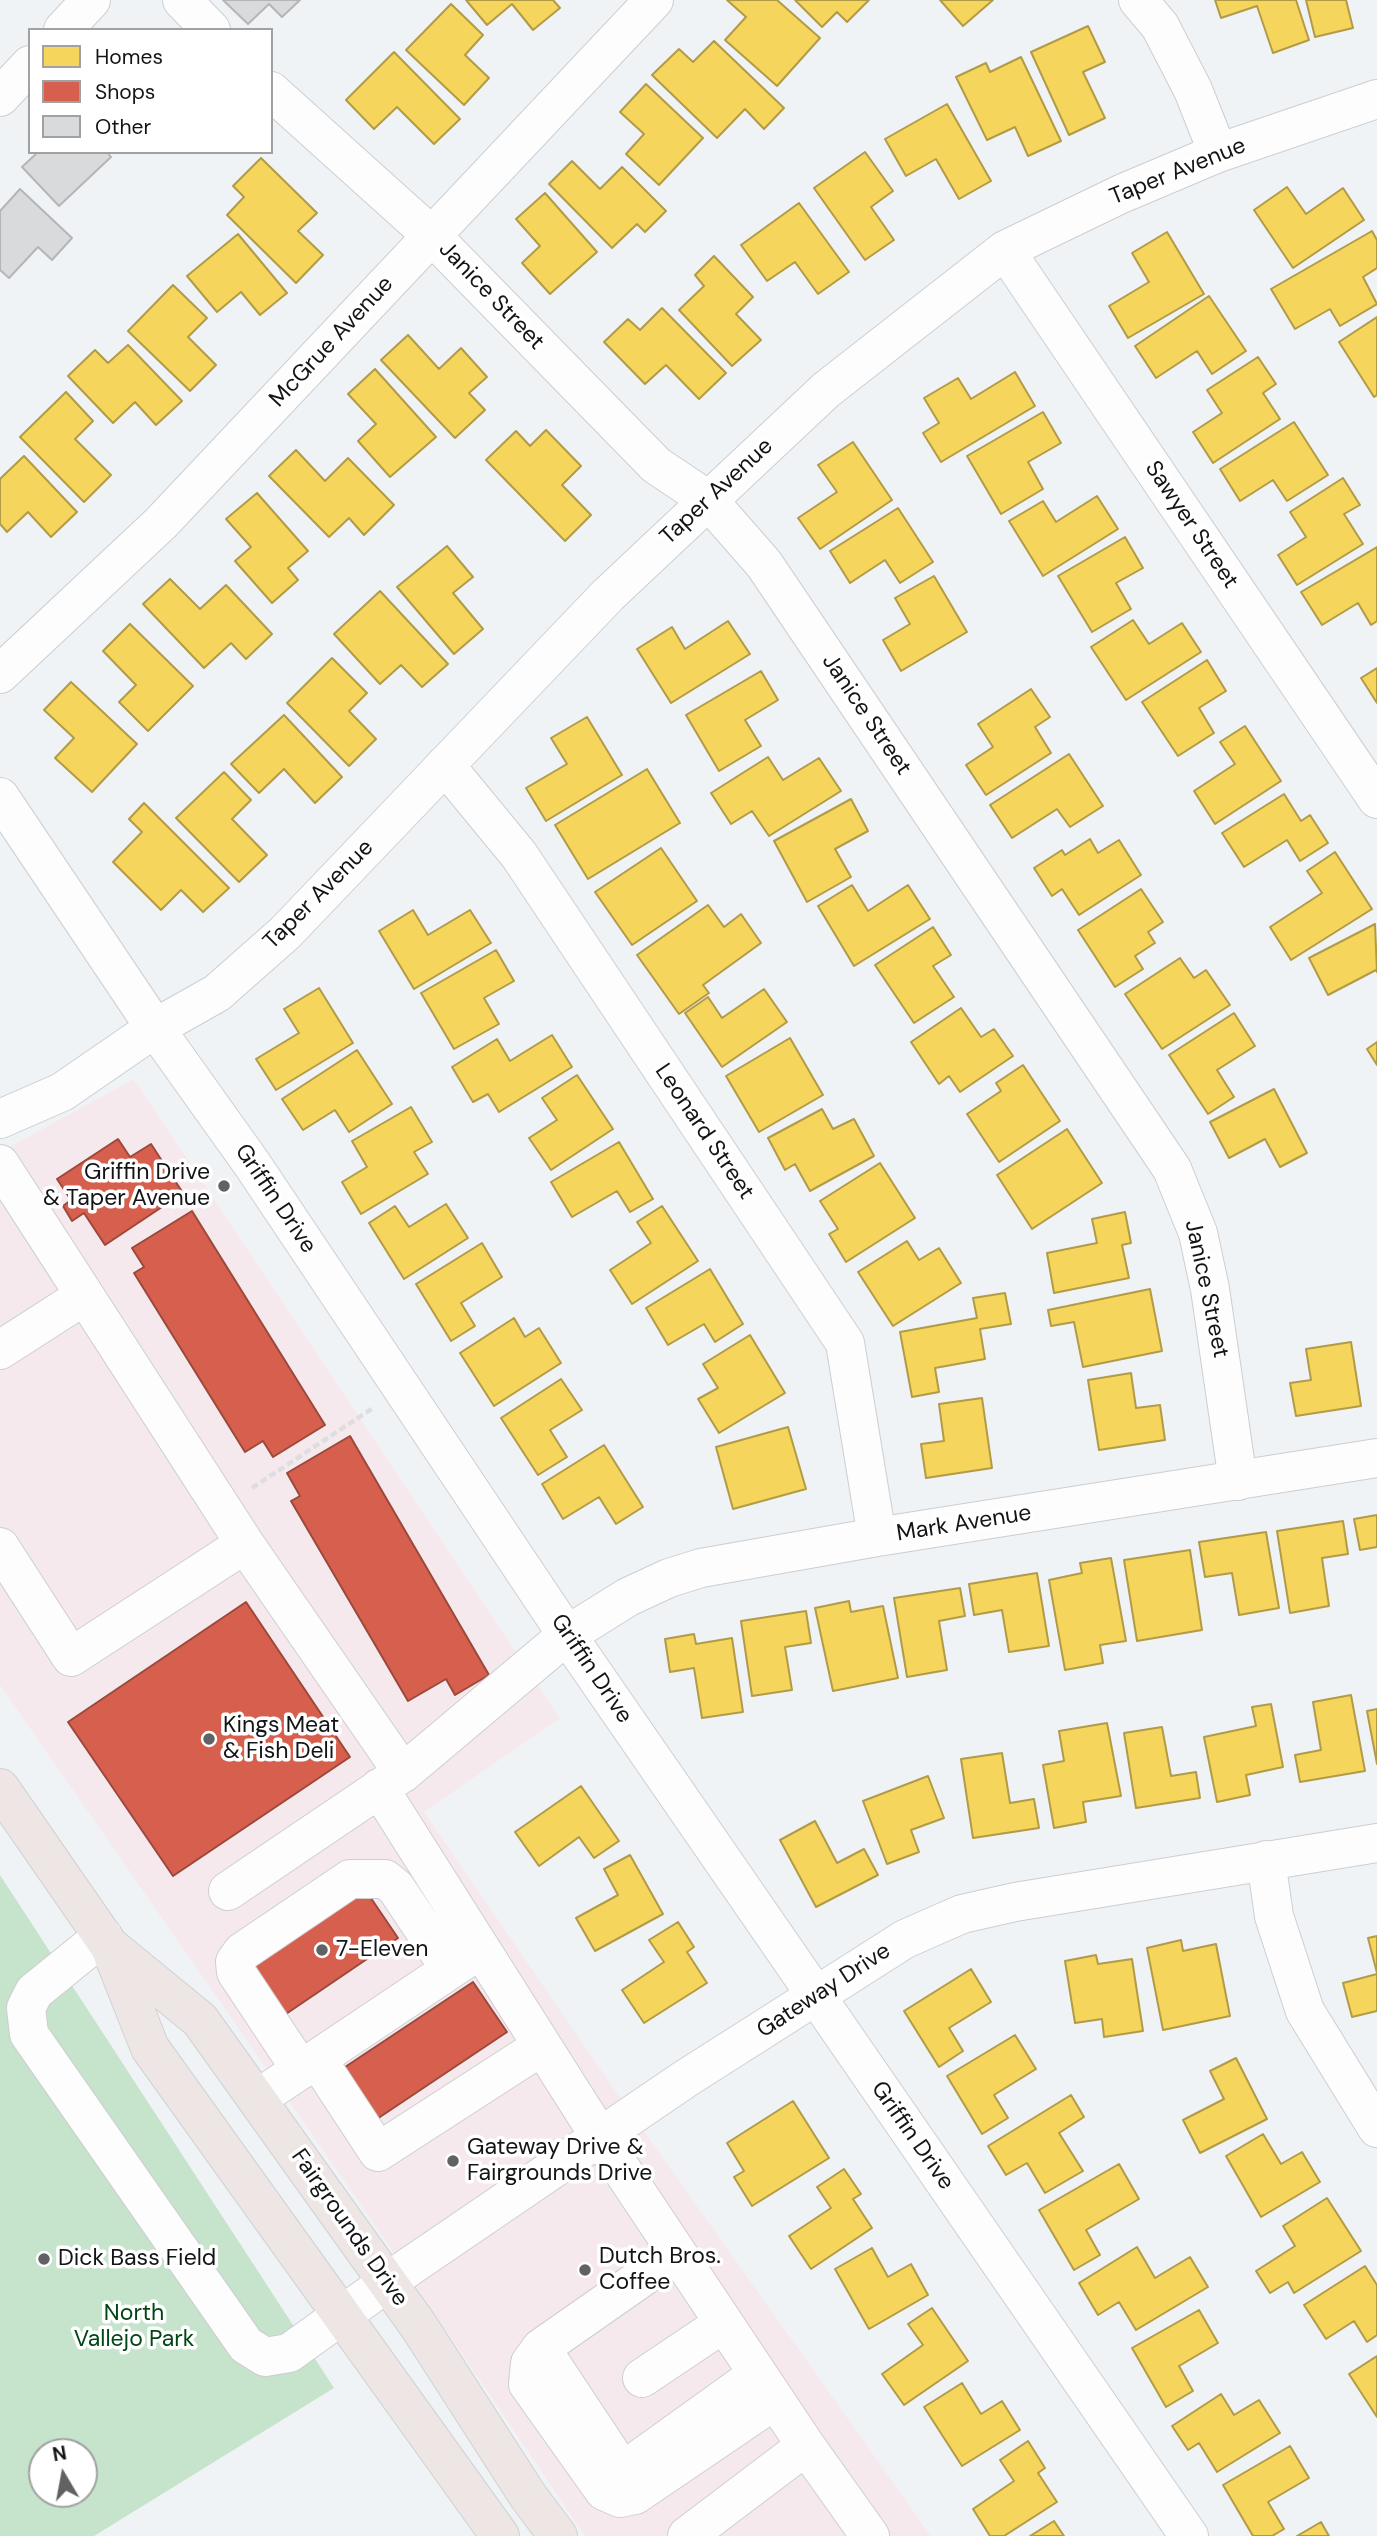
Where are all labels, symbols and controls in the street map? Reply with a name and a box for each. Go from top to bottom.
legend [28,28,273,154]
text: Homes [95,43,163,71]
text: Shops [95,78,155,106]
text: Other [95,113,151,141]
street label: Taper Avenue [1106,132,1250,212]
street label: Janice Street [432,236,550,356]
street label: McGrue Avenue [264,271,400,413]
street label: Taper Avenue [655,433,779,551]
street label: Sawyer Street [1138,456,1244,594]
street label: Janice Street [815,649,917,781]
street label: Taper Avenue [258,834,380,956]
street label: Leonard Street [648,1059,760,1205]
street label: Griffin Drive [228,1139,322,1259]
place label: Griffin Drive & Taper Avenue [43,1159,210,1213]
marker: Griffin Drive & Taper Avenue [216,1178,232,1194]
street label: Janice Street [1178,1218,1234,1360]
street label: Mark Avenue [895,1500,1033,1548]
street label: Griffin Drive [544,1609,638,1729]
place label: Kings Meat & Fish Deli [223,1712,339,1766]
marker: Kings Meat & Fish Deli [201,1731,217,1747]
place label: 7-Eleven [336,1936,428,1964]
street label: Gateway Drive [752,1938,896,2044]
marker: 7-Eleven [314,1942,330,1958]
street label: Griffin Drive [865,2076,959,2196]
place label: Gateway Drive & Fairgrounds Drive [467,2134,652,2188]
street label: Fairgrounds Drive [285,2144,413,2312]
marker: Gateway Drive & Fairgrounds Drive [445,2153,461,2169]
place label: Dutch Bros. Coffee [599,2243,721,2297]
place label: Dick Bass Field [58,2245,216,2273]
marker: Dick Bass Field [36,2251,52,2267]
marker: Dutch Bros. Coffee [577,2262,593,2278]
park label: North Vallejo Park [74,2300,194,2354]
north arrow [28,2438,98,2508]
text: N [51,2440,69,2467]

